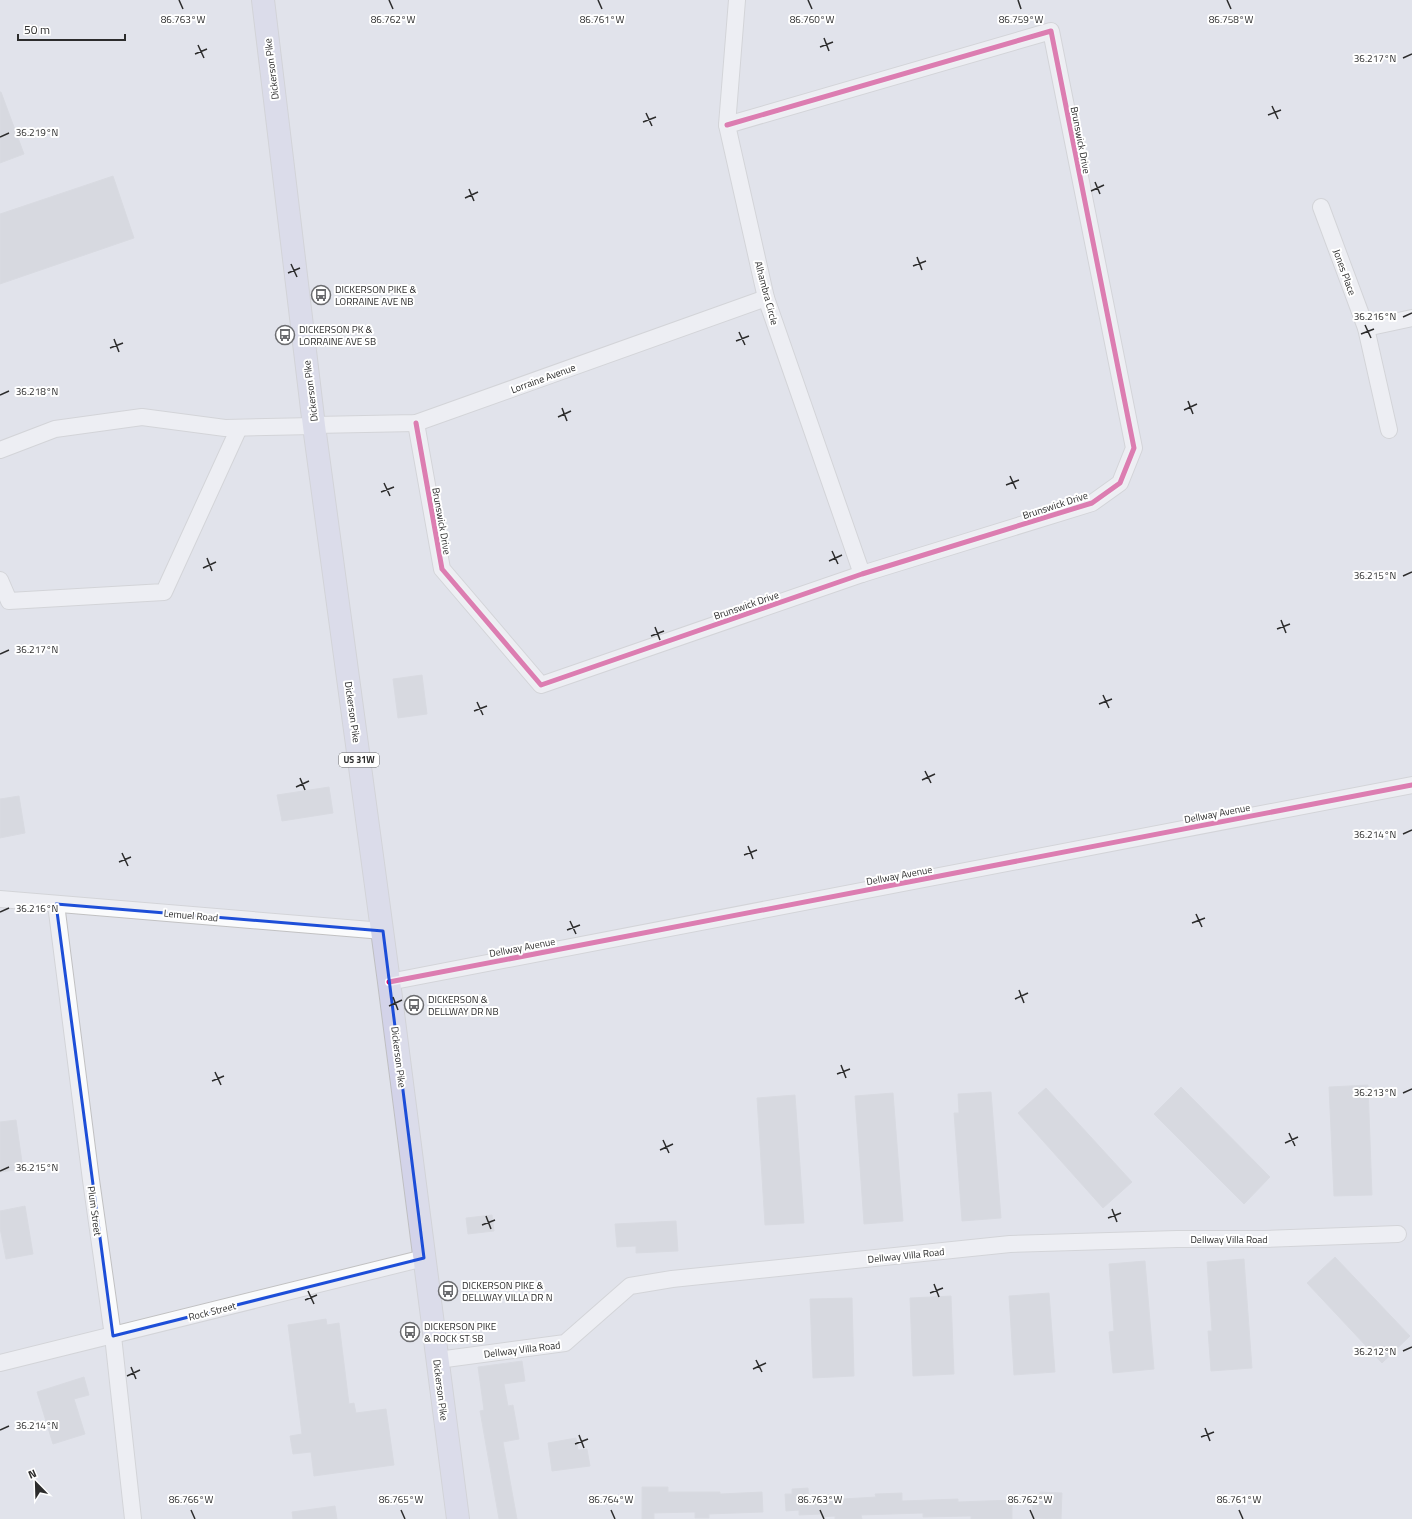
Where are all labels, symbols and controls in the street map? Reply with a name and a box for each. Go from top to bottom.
text: 86.763°W [161,12,205,27]
text: 86.762°W [371,12,415,27]
text: 86.761°W [580,12,624,27]
text: 86.760°W [790,12,834,27]
text: 86.759°W [999,12,1043,27]
text: 86.758°W [1209,12,1253,27]
scale bar [18,16,125,42]
text: 50 m [24,20,50,39]
street label: Dickerson Pike [260,38,283,100]
text: 36.217°N [1354,51,1396,66]
street label: Brunswick Drive [1067,105,1094,175]
text: 36.219°N [16,125,58,140]
street label: Jones Place [1329,247,1360,297]
street label: Alhambra Circle [751,259,782,327]
place label: DICKERSON PIKE & LORRAINE AVE NB [335,282,417,309]
bus stop icon: DICKERSON PIKE & LORRAINE AVE NB [310,284,332,306]
text: 36.216°N [1354,309,1396,324]
place label: DICKERSON PK & LORRAINE AVE SB [299,322,376,349]
bus stop icon: DICKERSON PK & LORRAINE AVE SB [274,324,296,346]
street label: Dickerson Pike [299,360,322,422]
street label: Lorraine Avenue [509,360,578,397]
text: 36.218°N [16,384,58,399]
street label: Brunswick Drive [428,486,455,556]
street label: Brunswick Drive [1021,488,1090,523]
text: 36.215°N [1354,568,1396,583]
street label: Brunswick Drive [712,587,781,624]
text: 36.217°N [16,642,58,657]
street label: Dickerson Pike [341,681,364,744]
road number: US 31W [339,753,379,767]
street label: Dellway Avenue [1183,800,1251,827]
text: 36.214°N [1354,827,1396,842]
street label: Dellway Avenue [865,862,933,889]
text: 36.216°N [16,901,58,916]
street label: Lemuel Road [163,906,219,925]
street label: Dellway Avenue [488,934,556,961]
place label: DICKERSON & DELLWAY DR NB [428,992,499,1019]
bus stop icon: DICKERSON & DELLWAY DR NB [403,994,425,1016]
street label: Dickerson Pike [387,1026,410,1088]
text: 36.213°N [1354,1085,1396,1100]
text: 36.215°N [16,1160,58,1175]
street label: Plum Street [84,1185,105,1237]
street label: Dellway Villa Road [1190,1232,1268,1247]
street label: Dellway Villa Road [867,1244,945,1267]
place label: DICKERSON PIKE & DELLWAY VILLA DR N [462,1278,552,1305]
bus stop icon: DICKERSON PIKE & DELLWAY VILLA DR N [437,1280,459,1302]
street label: Rock Street [187,1298,238,1325]
place label: DICKERSON PIKE & ROCK ST SB [424,1319,497,1346]
bus stop icon: DICKERSON PIKE & ROCK ST SB [399,1321,421,1343]
street label: Dellway Villa Road [483,1337,561,1362]
text: 36.212°N [1354,1344,1396,1359]
street label: Dickerson Pike [429,1359,452,1421]
text: 36.214°N [16,1418,58,1433]
north arrow [16,1463,56,1503]
text: N [25,1465,39,1483]
text: 86.766°W [169,1492,213,1507]
text: 86.765°W [379,1492,423,1507]
text: 86.764°W [589,1492,633,1507]
text: 86.763°W [798,1492,842,1507]
text: 86.762°W [1008,1492,1052,1507]
text: 86.761°W [1217,1492,1261,1507]

